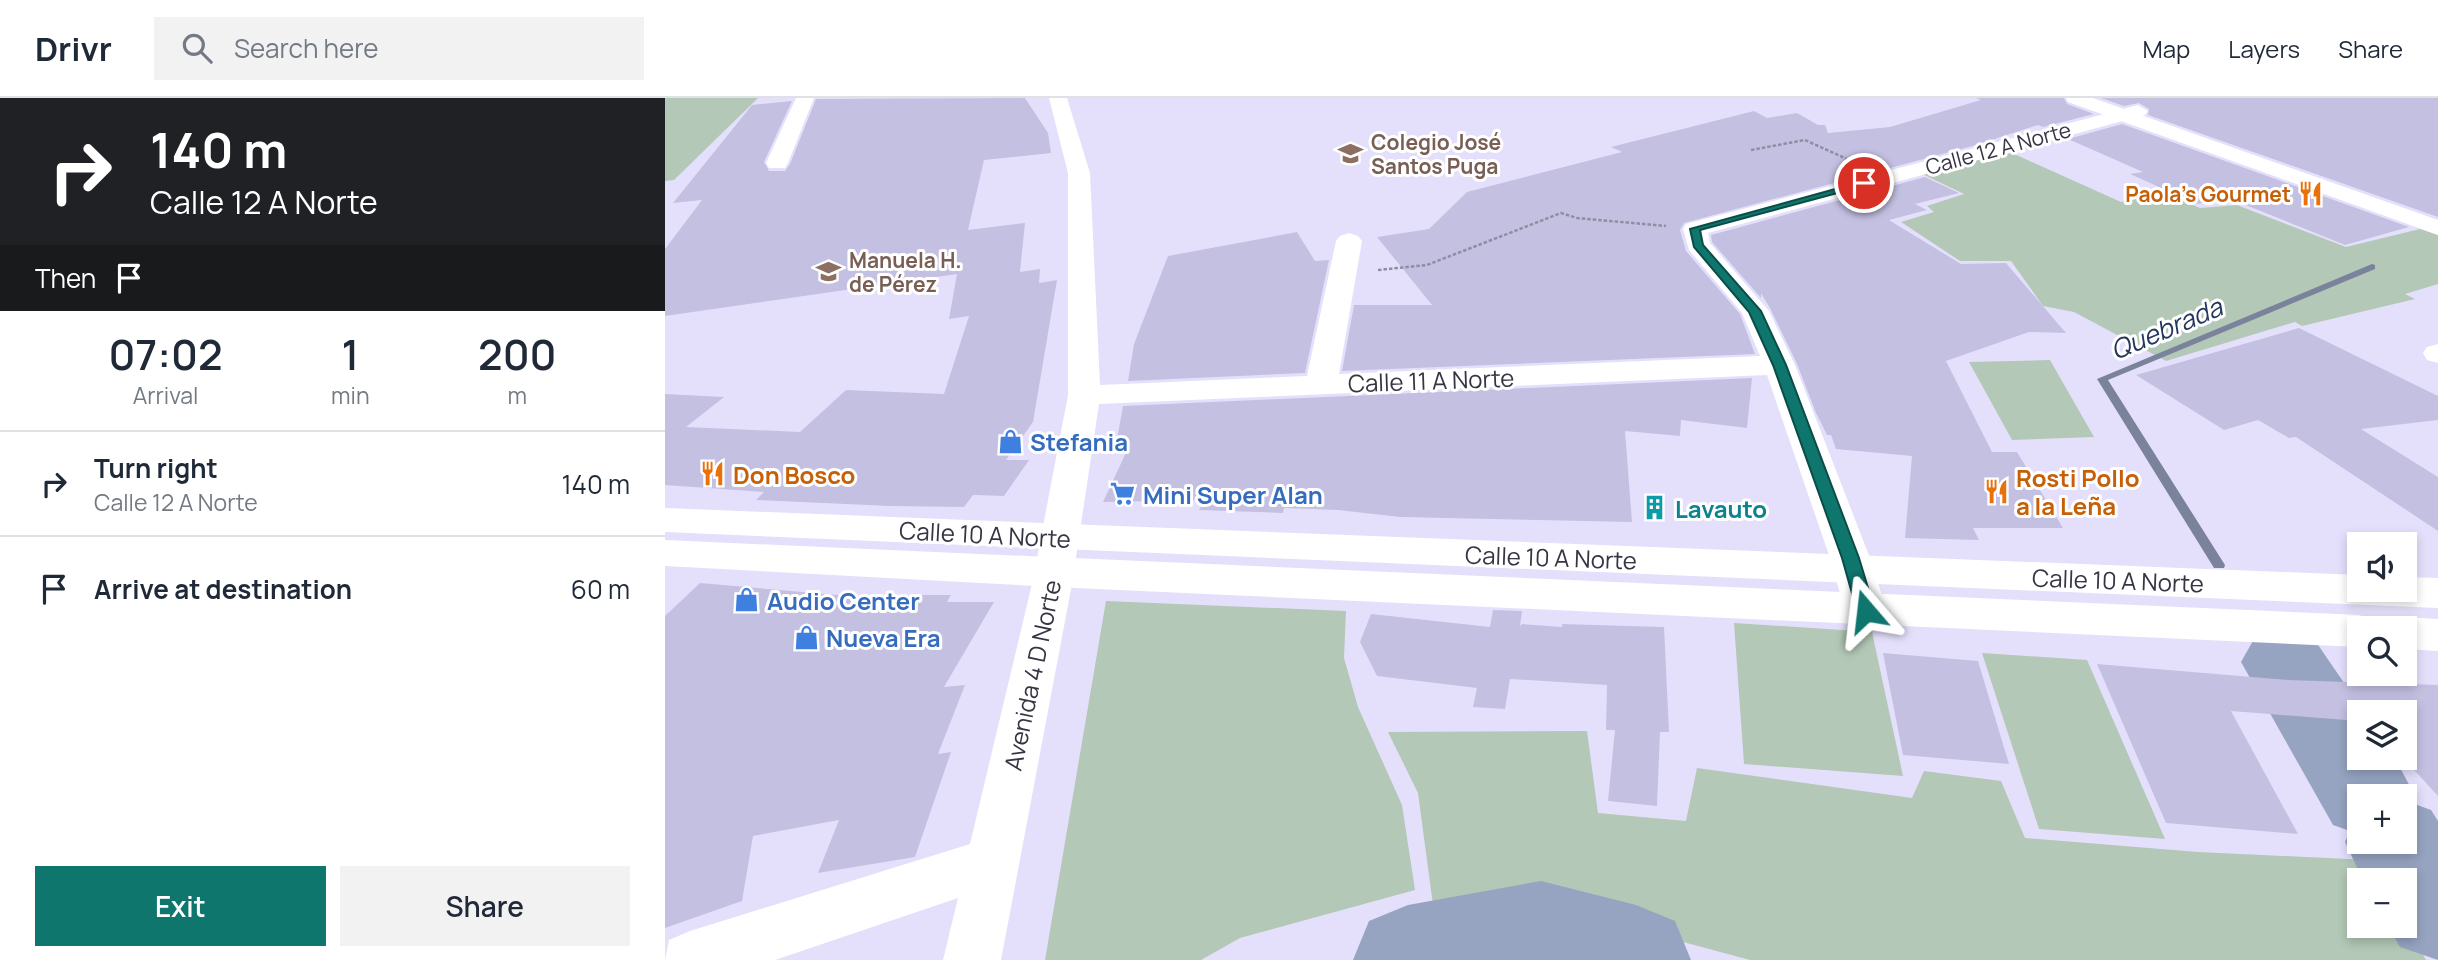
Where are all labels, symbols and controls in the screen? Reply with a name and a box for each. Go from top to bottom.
search box [154,17,644,80]
text: Drivr [35,26,112,71]
icon: search [178,29,216,67]
text: Search here [234,30,378,66]
text: Map [2143,32,2190,65]
text: Layers [2228,32,2300,65]
text: Share [2338,32,2403,65]
street label: Calle 12 A Norte [1922,115,2074,181]
text: 140 m [150,116,287,183]
icon: right [35,126,126,217]
place label: Colegio José Santos Puga [1371,128,1501,180]
school or university icon: Colegio José Santos Puga [1337,140,1365,168]
pin [1834,153,1894,213]
icon: arrive [1845,164,1883,202]
text: Calle 12 A Norte [150,180,378,224]
place label: Paola's Gourmet [2125,180,2291,208]
restaurant icon: Paola's Gourmet [2297,180,2325,208]
place label: Manuela H. de Pérez [849,246,962,298]
school or university icon: Manuela H. de Pérez [815,258,843,286]
icon: arrive [110,259,148,297]
text: Then [35,260,96,296]
water label: Quebrada [2105,288,2229,368]
text: 07:02 [108,325,223,383]
text: 1 [341,325,359,383]
text: 200 [478,325,557,383]
street label: Calle 11 A Norte [1347,361,1515,399]
text: Arrival [133,379,198,411]
text: min [331,379,370,411]
text: m [508,379,527,411]
place label: Stefania [1030,425,1128,458]
shop icon: Stefania [996,427,1024,455]
text: Turn right [94,450,218,486]
place label: Don Bosco [733,458,855,491]
restaurant icon: Don Bosco [699,460,727,488]
place label: Rosti Pollo a la Leña [2016,461,2140,522]
icon: right [35,465,73,503]
text: 140 m [561,466,630,502]
restaurant icon: Rosti Pollo a la Leña [1982,477,2010,505]
place label: Mini Super Alan [1143,478,1323,511]
supermarket icon: Mini Super Alan [1109,480,1137,508]
text: Calle 12 A Norte [94,486,258,518]
place label: Lavauto [1675,492,1767,525]
building icon: Lavauto [1641,494,1669,522]
street label: Calle 10 A Norte [898,513,1072,555]
map controls [2347,532,2417,938]
button: sound [2347,532,2417,602]
street label: Calle 10 A Norte [1465,538,1637,576]
street label: Calle 10 A Norte [2032,561,2204,599]
icon: arrive [35,570,73,608]
text: Arrive at destination [94,571,352,607]
text: 60 m [571,571,630,607]
position arrow [1829,574,1903,648]
street label: Avenida 4 D Norte [996,577,1068,773]
place label: Audio Center [767,584,920,617]
shop icon: Audio Center [733,586,761,614]
button: search [2347,616,2417,686]
place label: Nueva Era [826,621,941,654]
shop icon: Nueva Era [792,623,820,651]
button: layers [2347,700,2417,770]
button: + [2347,784,2417,854]
button: Exit [35,866,326,946]
button: Share [340,866,630,946]
button: − [2347,868,2417,938]

